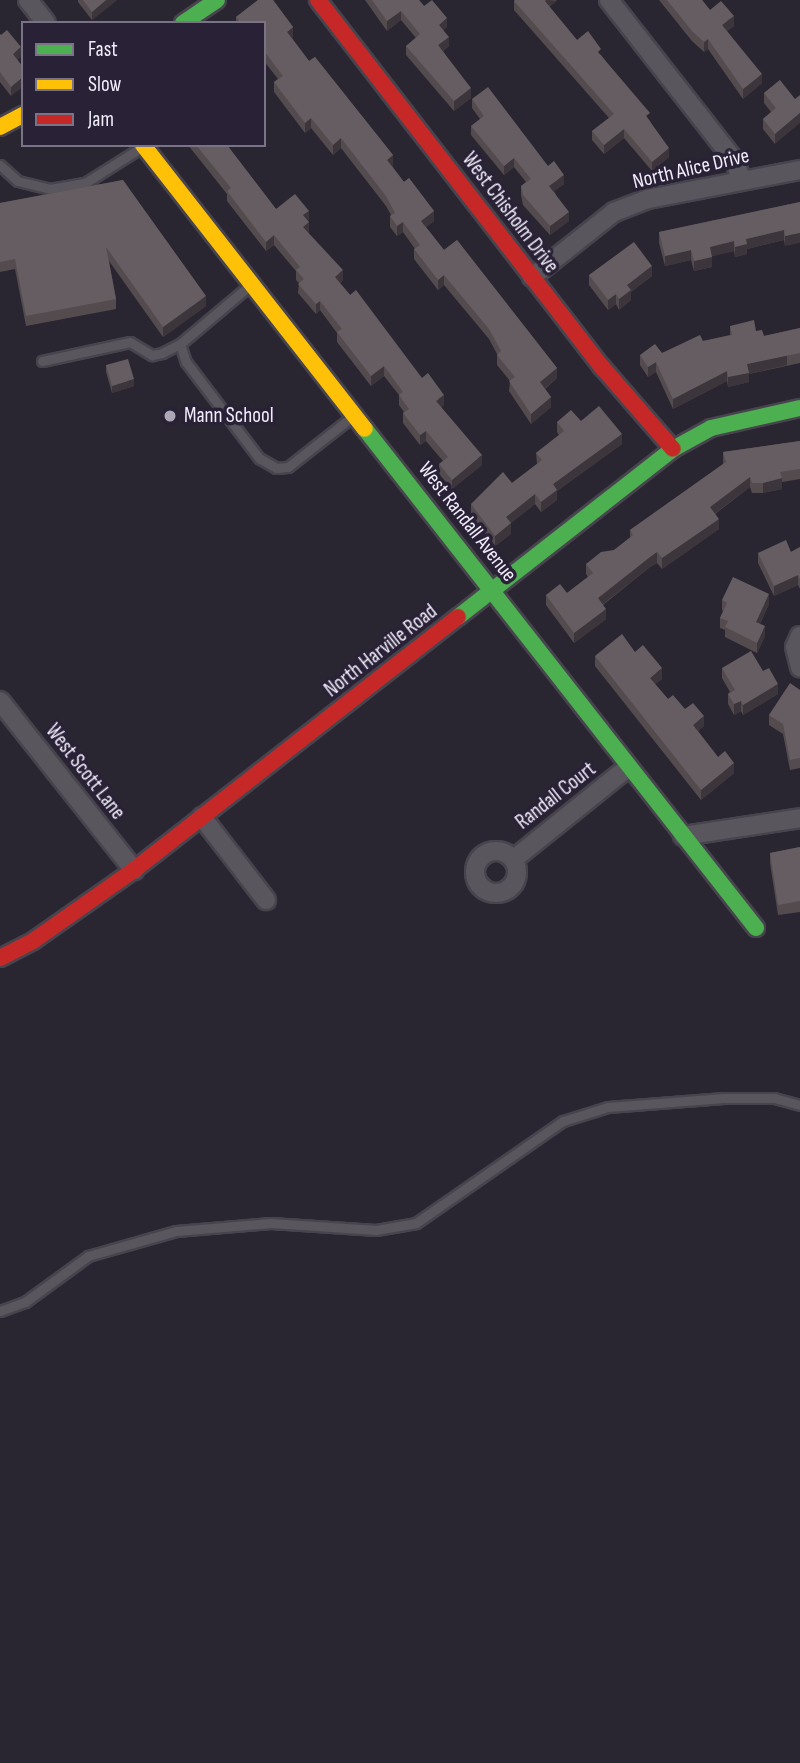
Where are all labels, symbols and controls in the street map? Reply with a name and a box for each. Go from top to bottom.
legend [21,21,266,147]
text: Fast [88,37,118,62]
text: Slow [88,72,121,97]
text: Jam [88,107,114,132]
street label: North Alice Drive [630,143,752,195]
street label: West Chisholm Drive [456,148,564,278]
place label: Mann School [184,403,274,429]
marker: Mann School [162,408,178,424]
street label: West Randall Avenue [412,457,522,587]
street label: North Harville Road [320,599,442,703]
street label: West Scott Lane [40,719,130,825]
street label: Randall Court [511,757,601,835]

